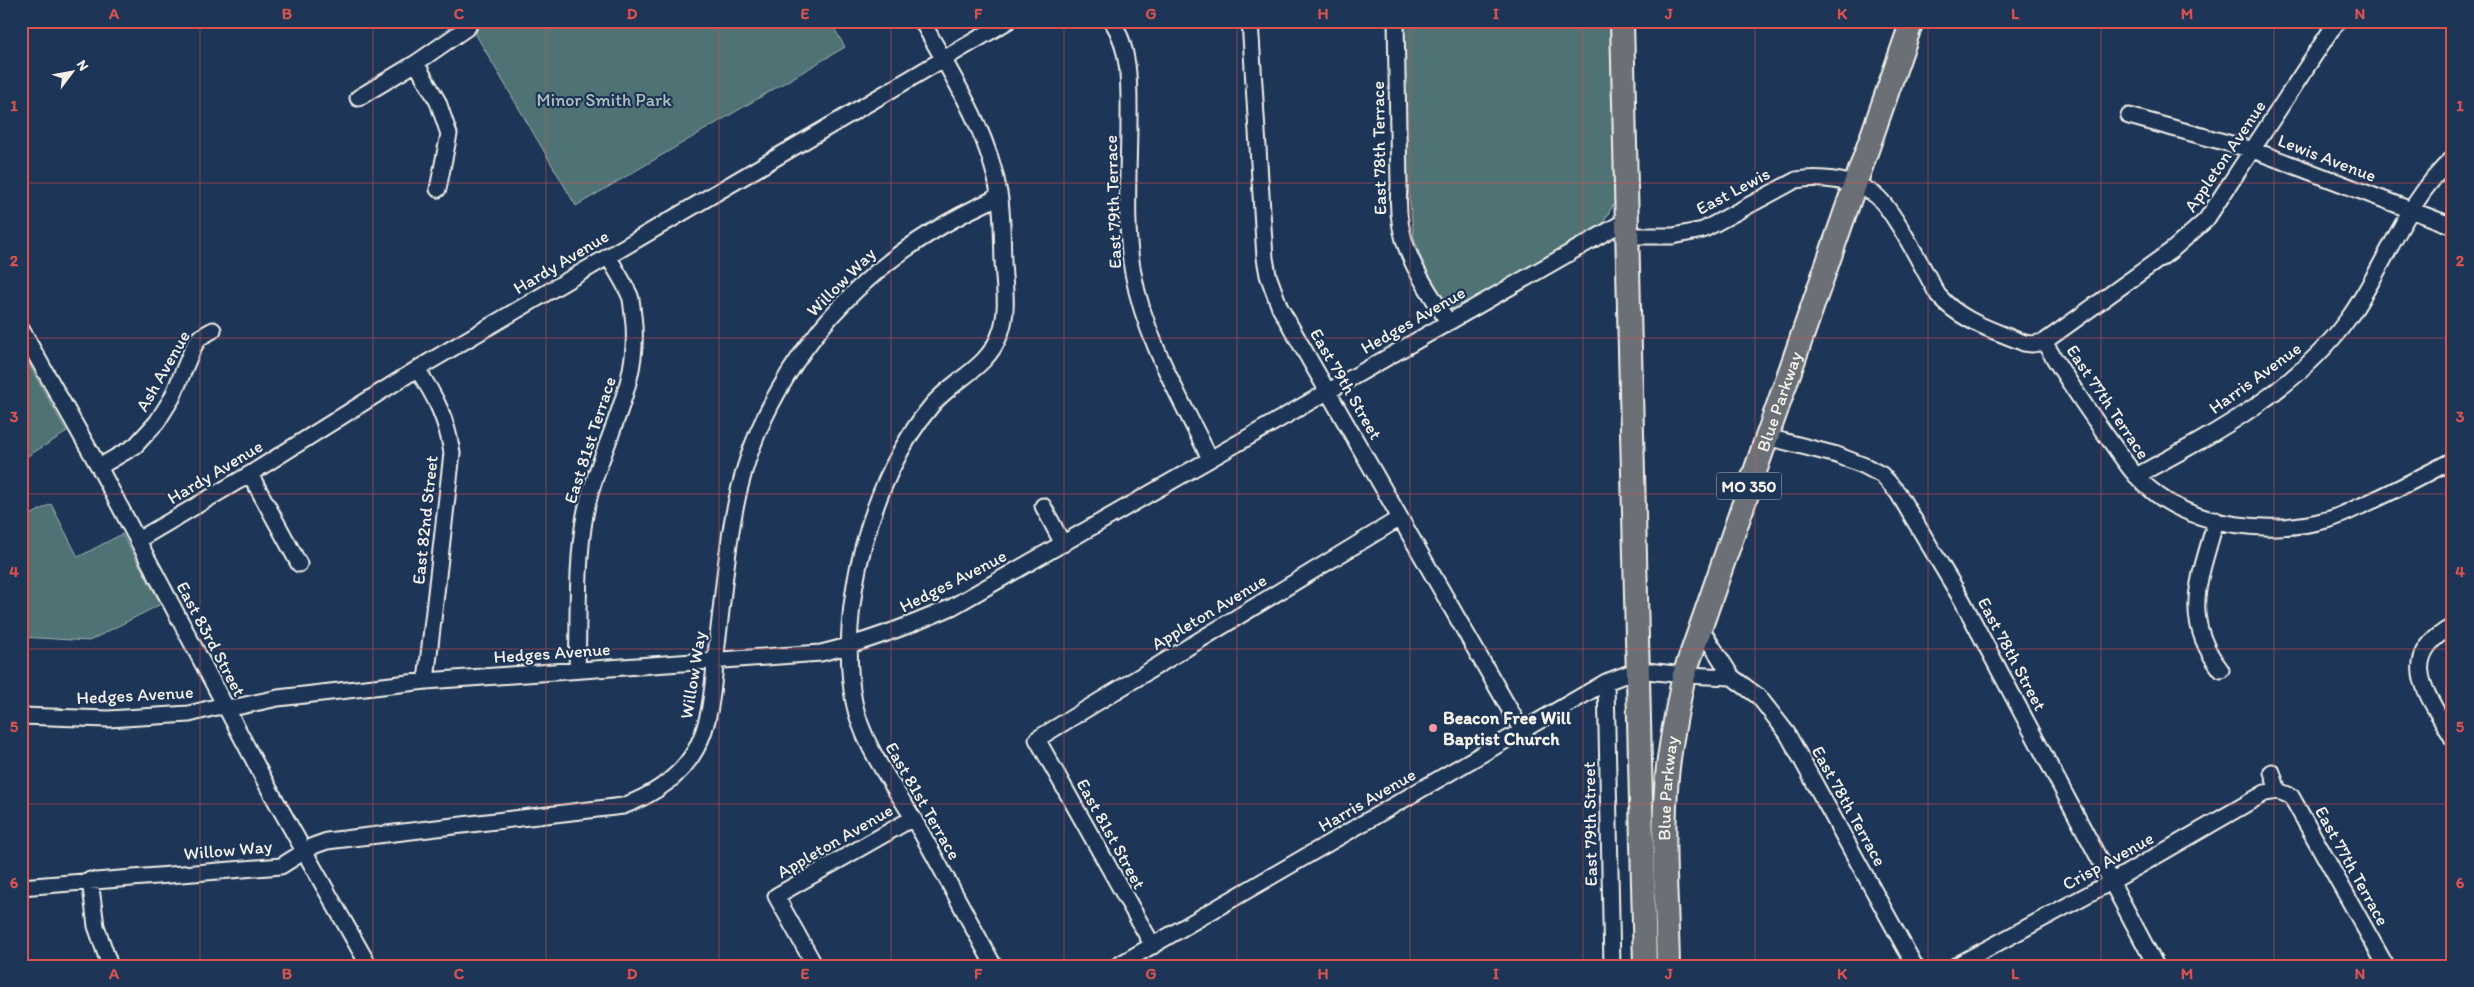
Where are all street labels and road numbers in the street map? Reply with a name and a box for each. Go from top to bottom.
street label: East 78th Terrace [1367,81,1391,215]
street label: Appleton Avenue [2179,96,2271,216]
street label: Lewis Avenue [2275,129,2379,187]
street label: East 79th Terrace [1100,135,1126,269]
street label: East Lewis [1692,162,1774,220]
street label: Hardy Avenue [509,225,613,299]
street label: Willow Way [802,242,881,321]
street label: Hedges Avenue [1357,281,1469,359]
street label: East 79th Street [1305,324,1387,444]
street label: Ash Avenue [131,327,195,415]
street label: Harris Avenue [2204,337,2306,419]
street label: East 77th Terrace [2062,341,2154,463]
street label: Blue Parkway [1752,348,1807,455]
street label: East 81st Terrace [559,374,621,506]
street label: Hardy Avenue [163,435,267,509]
street label: East 82nd Street [407,454,443,586]
road number: MO 350 [1716,472,1782,500]
street label: Hedges Avenue [896,545,1010,617]
street label: Appleton Avenue [1147,569,1271,655]
street label: East 83rd Street [172,578,251,700]
street label: East 78th Street [1973,594,2051,715]
street label: Willow Way [675,629,711,721]
street label: Hedges Avenue [493,638,611,668]
street label: Hedges Avenue [76,681,194,709]
street label: Blue Parkway [1653,734,1683,841]
street label: East 81st Terrace [880,738,966,864]
street label: East 78th Terrace [1807,742,1891,870]
street label: East 79th Street [1578,761,1602,887]
street label: Harris Avenue [1314,763,1420,837]
street label: East 81st Street [1072,775,1151,893]
street label: Appleton Avenue [773,799,897,883]
street label: East 77th Terrace [2310,802,2394,930]
street label: Crisp Avenue [2058,827,2158,895]
street label: Willow Way [183,835,274,865]

